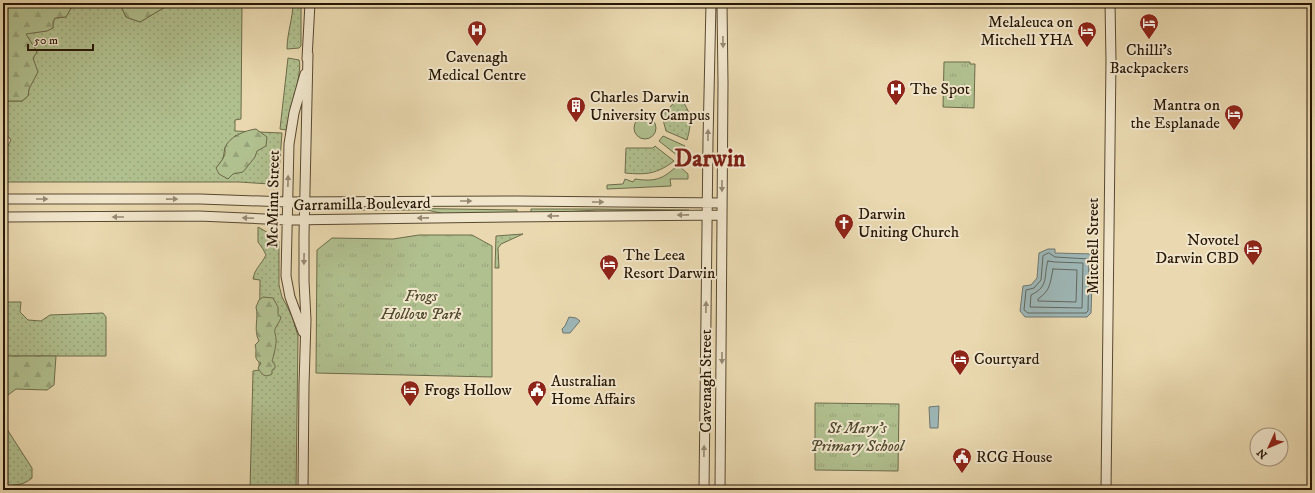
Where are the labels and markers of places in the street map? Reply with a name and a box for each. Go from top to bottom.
place label: Melaleuca on Mitchell YHA [980,12,1074,50]
hotel icon: Chilli's Backpackers [1138,12,1160,40]
hospital icon: Cavenagh Medical Centre [466,19,488,47]
hotel icon: Melaleuca on Mitchell YHA [1076,20,1098,48]
place label: Chilli's Backpackers [1109,40,1189,78]
place label: Cavenagh Medical Centre [428,47,527,85]
hospital icon: The Spot [885,78,907,106]
place label: The Spot [910,79,970,99]
place label: Charles Darwin University Campus [590,87,710,125]
building icon: Charles Darwin University Campus [565,95,587,123]
place label: Mantra on the Esplanade [1130,95,1221,133]
hotel icon: Mantra on the Esplanade [1223,103,1245,131]
place label: Darwin Uniting Church [858,204,960,242]
church icon: Darwin Uniting Church [833,212,855,240]
place label: Novotel Darwin CBD [1155,230,1239,268]
hotel icon: Novotel Darwin CBD [1242,238,1264,266]
place label: The Leea Resort Darwin [623,245,716,283]
hotel icon: The Leea Resort Darwin [598,253,620,281]
hotel icon: Courtyard [949,348,971,376]
place label: Courtyard [974,349,1040,369]
place label: Australian Home Affairs [551,371,635,409]
hotel icon: Frogs Hollow [399,379,421,407]
public building icon: Australian Home Affairs [526,379,548,407]
place label: Frogs Hollow [424,380,513,400]
public building icon: RCG House [951,446,973,474]
place label: RCG House [976,447,1053,467]

